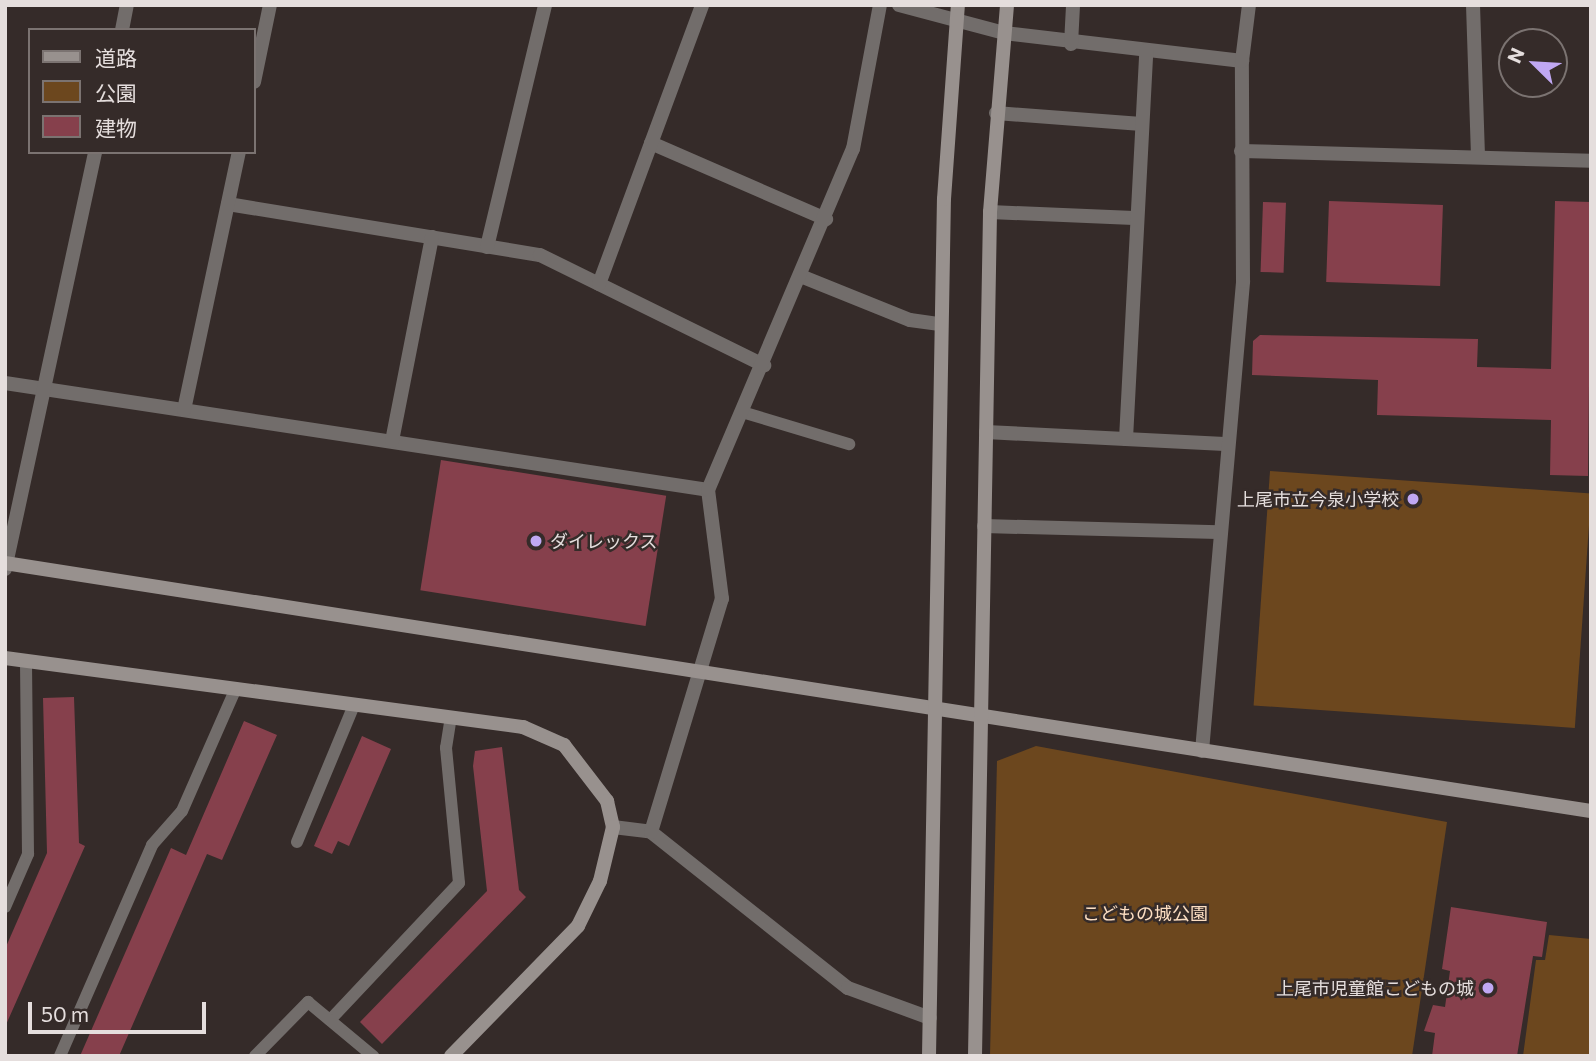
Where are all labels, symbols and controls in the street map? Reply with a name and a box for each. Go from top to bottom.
legend [28,28,256,154]
north arrow [1498,28,1568,98]
text: N [1502,44,1529,66]
text: 道路 [95,45,137,70]
text: 公園 [95,80,137,105]
text: 建物 [95,115,137,140]
place label: 上尾市立今泉小学校 [1237,488,1399,510]
marker: 上尾市立今泉小学校 [1405,491,1421,507]
place label: ダイレックス [550,530,658,552]
marker: ダイレックス [528,533,544,549]
park label: こどもの城公園 [1082,902,1208,924]
place label: 上尾市児童館こどもの城 [1276,977,1474,999]
marker: 上尾市児童館こどもの城 [1480,980,1496,996]
scale bar [32,988,210,1032]
text: 50 m [41,1001,89,1026]

